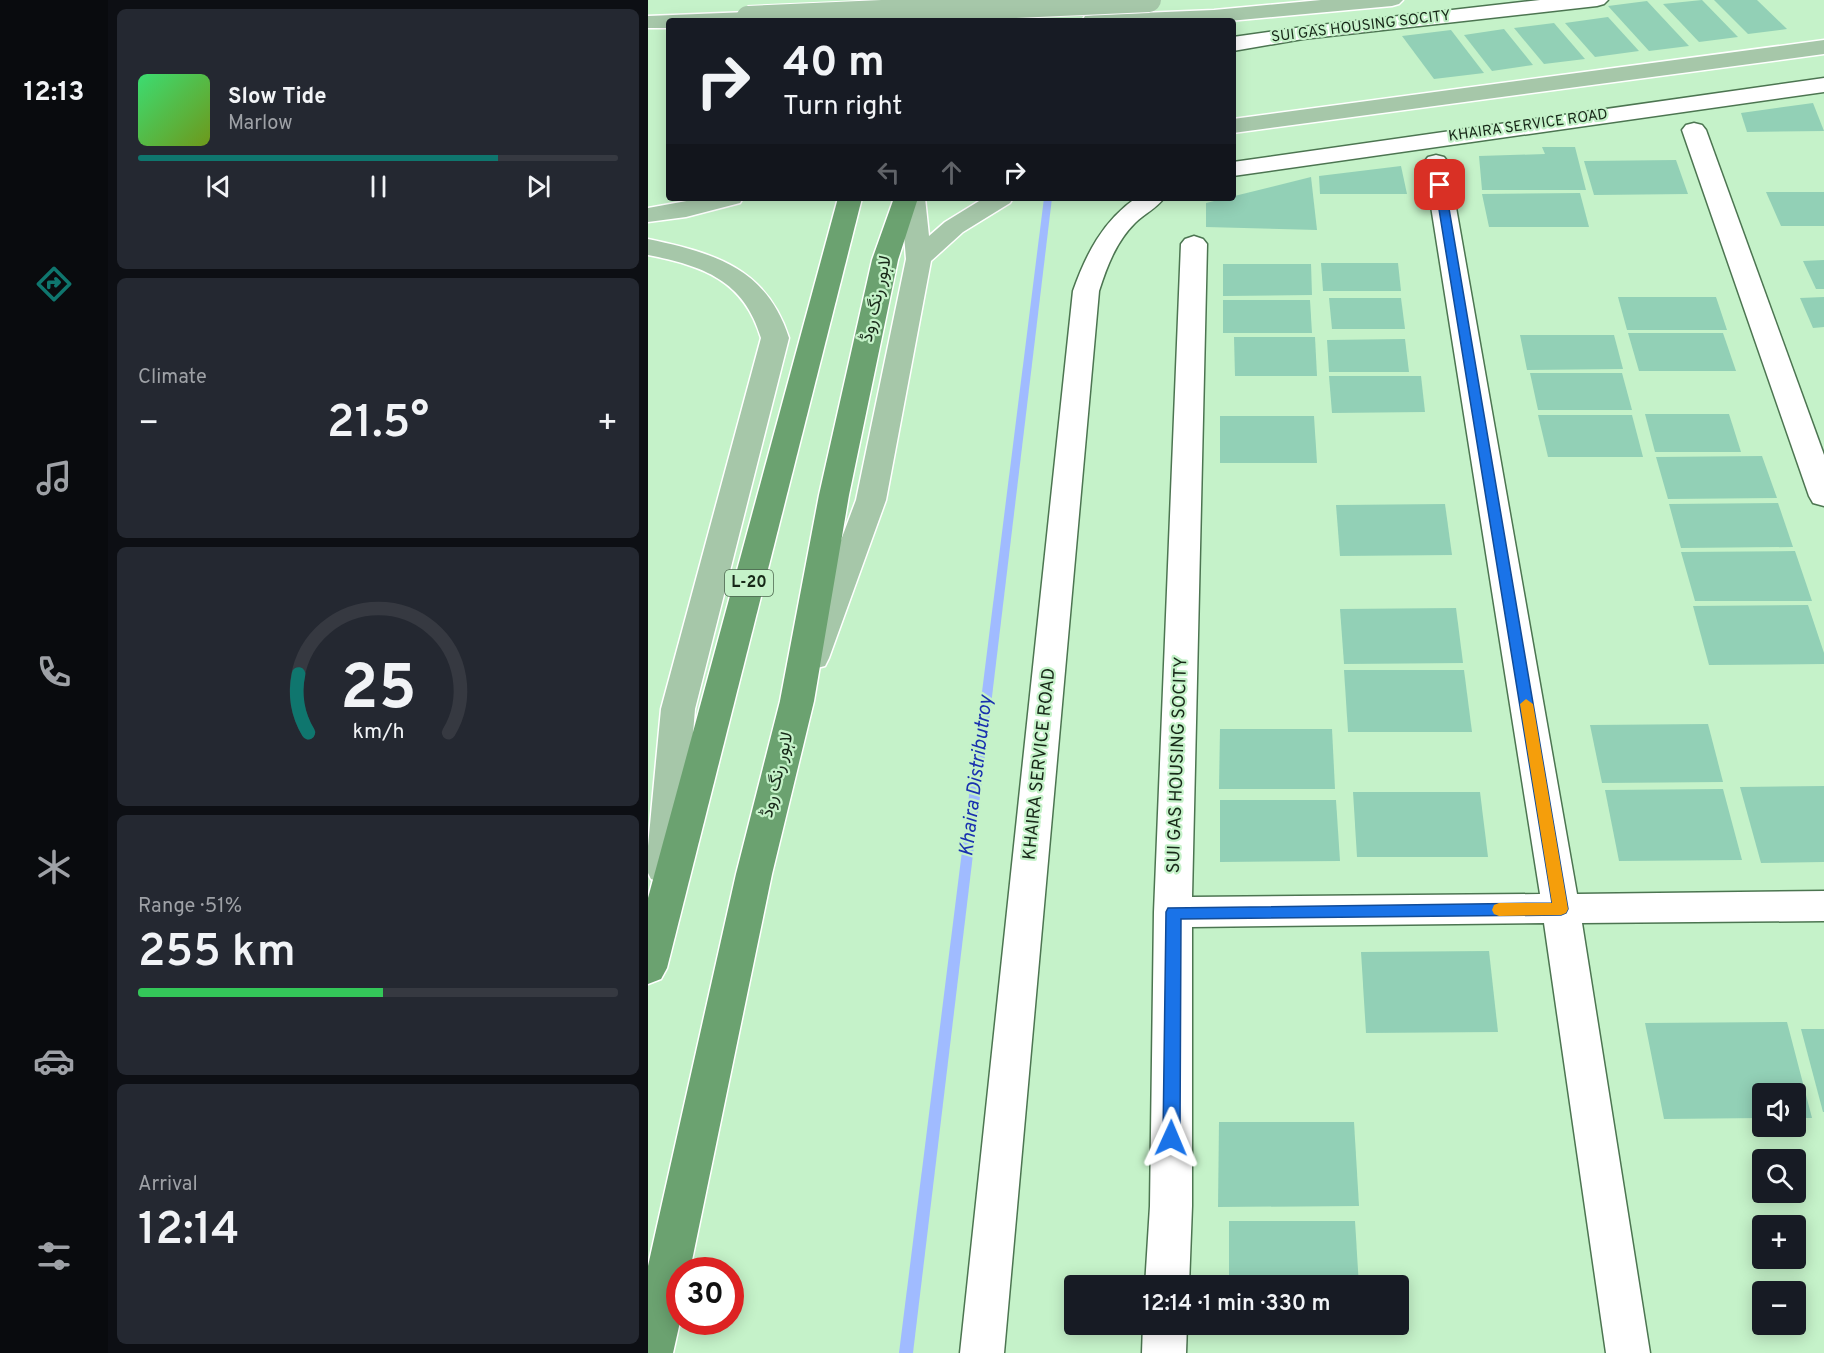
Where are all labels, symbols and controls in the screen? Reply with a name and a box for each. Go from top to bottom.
street label: SUI GAS HOUSING SOCITY [1270,7,1452,47]
text: 40 m [783,38,885,91]
icon: right [684,42,762,120]
text: 12:13 [24,76,84,110]
text: Slow Tide [228,84,327,111]
text: Turn right [783,90,902,124]
street label: KHAIRA SERVICE ROAD [1447,105,1609,147]
text: Marlow [228,111,292,137]
icon: left [872,156,905,189]
icon: ahead [935,156,968,189]
icon: right [998,156,1031,189]
pin [1414,159,1465,210]
icon: arrive [1423,168,1456,201]
icon: previous [202,170,235,203]
icon: pause [362,170,395,203]
icon: next [522,170,555,203]
street label: لاہور رنگ روڈ [856,254,898,344]
icon: directions [33,263,75,305]
text: Climate [138,365,207,391]
text: 21.5° [327,396,429,453]
text: − [138,404,159,446]
text: + [597,404,618,446]
icon: music [33,457,75,499]
road number: L-20 [725,570,773,596]
icon: phone [33,651,75,693]
text: 25 [340,653,416,732]
street label: SUI GAS HOUSING SOCITY [1163,656,1193,874]
street label: KHAIRA SERVICE ROAD [1018,667,1062,861]
water label: Khaira Distributroy [954,692,1000,858]
text: km/h [352,720,404,747]
street label: لاہور رنگ روڈ [756,730,800,820]
icon: climate [33,846,75,888]
text: Range · 51% [138,894,242,920]
text: 255 km [138,925,296,982]
icon: car [33,1040,75,1082]
map controls [1752,1083,1806,1335]
button: sound [1752,1083,1806,1137]
position arrow [1139,1106,1203,1170]
button: search [1752,1149,1806,1203]
text: Arrival [138,1172,198,1198]
text: 12:14 [138,1203,240,1260]
button: + [1752,1215,1806,1269]
icon: filters [33,1235,75,1277]
speed limit sign: 30 [666,1257,744,1335]
button: − [1752,1281,1806,1335]
text: 12:14 · 1 min · 330 m [1142,1291,1331,1318]

